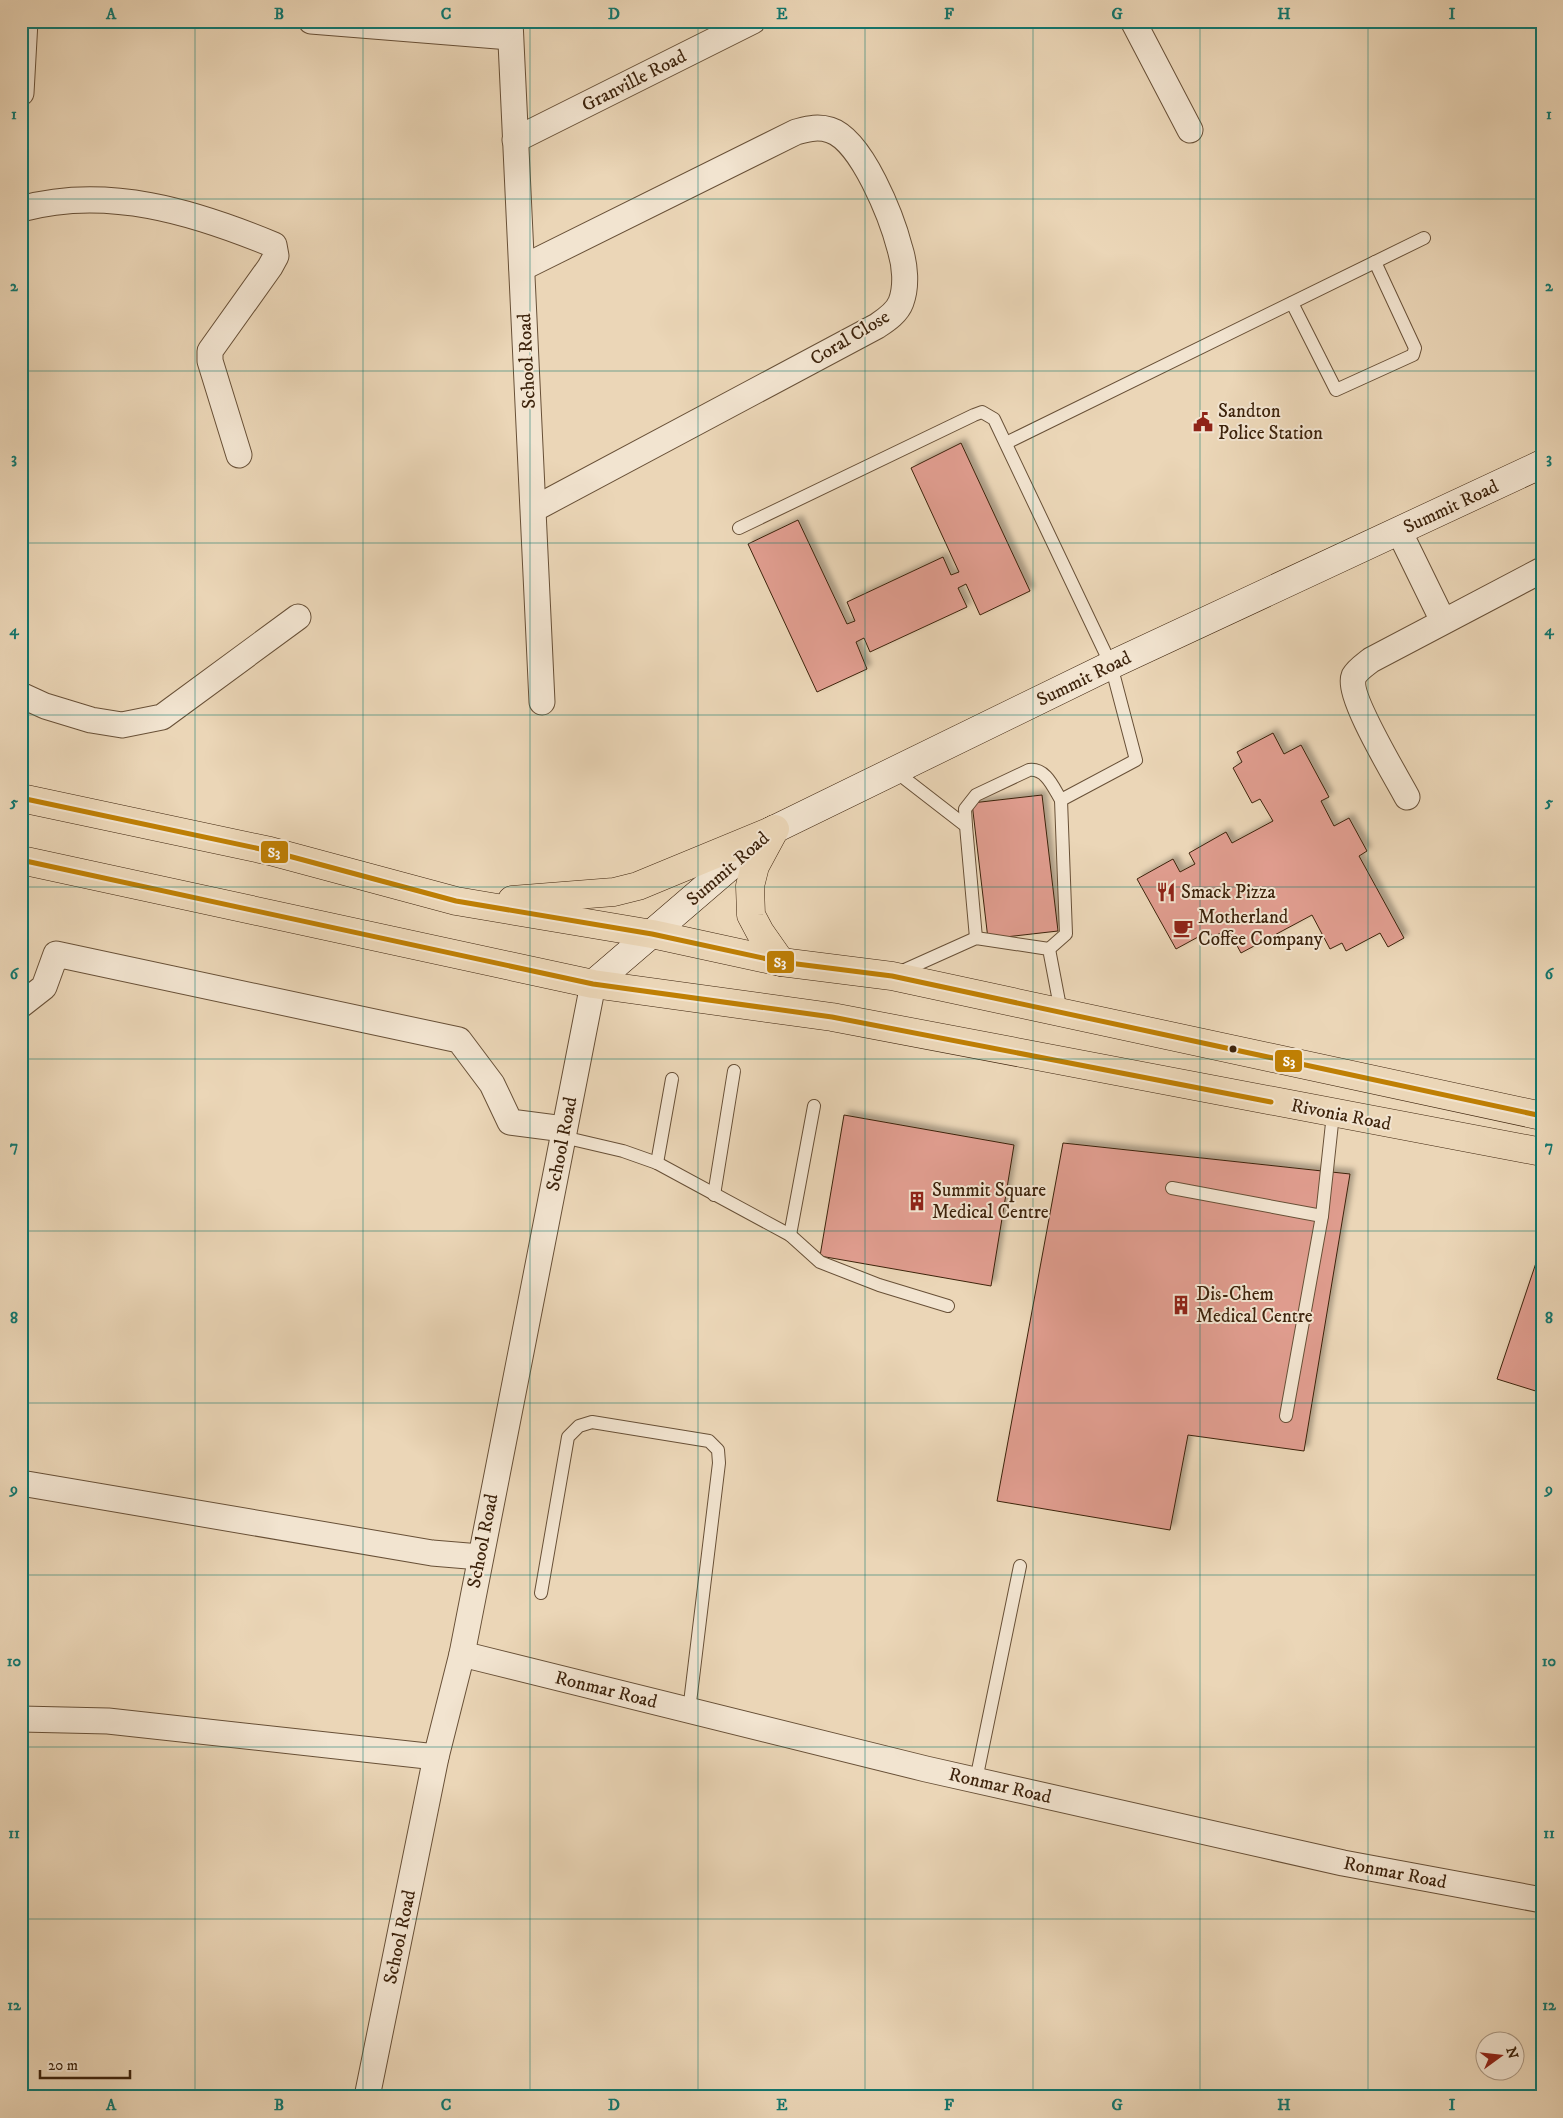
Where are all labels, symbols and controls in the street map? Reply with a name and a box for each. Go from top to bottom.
text: A [105,4,117,24]
text: B [274,4,284,24]
text: C [441,4,451,24]
text: D [608,4,620,24]
text: E [776,4,788,24]
text: F [944,4,954,24]
text: G [1111,4,1123,24]
text: H [1277,4,1291,24]
text: I [1449,4,1456,24]
street label: Granville Road [578,45,691,117]
text: 1 [11,104,17,124]
text: 1 [1546,104,1552,124]
text: 2 [10,276,19,296]
text: 2 [1545,276,1554,296]
street label: Coral Close [806,305,894,371]
street label: School Road [513,312,541,409]
place label: Sandton Police Station [1218,400,1323,445]
public building icon: Sandton Police Station [1192,411,1214,433]
text: 3 [11,448,17,468]
text: 3 [1546,448,1552,468]
street label: Summit Road [1400,475,1503,539]
text: 4 [8,620,19,640]
text: 4 [1543,620,1554,640]
street label: Summit Road [1033,646,1135,712]
text: 5 [9,792,18,812]
text: 5 [1544,792,1553,812]
street label: Summit Road [682,827,774,911]
line badge: S3 [260,840,289,864]
text: S3 [268,844,280,862]
restaurant icon: Smack Pizza [1155,881,1177,903]
place label: Smack Pizza [1181,881,1275,904]
place label: Motherland Coffee Company [1198,906,1324,951]
cafe icon: Motherland Coffee Company [1172,917,1194,939]
line badge: S3 [766,950,795,974]
text: S3 [774,954,786,972]
text: 6 [10,964,20,984]
text: 6 [1545,964,1555,984]
unlabelled marker [1228,1044,1238,1054]
line badge: S3 [1274,1049,1303,1073]
text: S3 [1283,1053,1295,1071]
street label: School Road [542,1094,583,1193]
street label: Rivonia Road [1289,1094,1393,1136]
text: 7 [10,1136,18,1156]
text: 7 [1545,1136,1553,1156]
place label: Summit Square Medical Centre [932,1179,1049,1224]
building icon: Summit Square Medical Centre [906,1190,928,1212]
place label: Dis-Chem Medical Centre [1196,1283,1313,1328]
building icon: Dis-Chem Medical Centre [1170,1294,1192,1316]
text: 8 [10,1308,18,1328]
text: 8 [1545,1308,1553,1328]
text: 9 [9,1479,18,1499]
text: 9 [1544,1479,1553,1499]
street label: School Road [463,1491,504,1590]
text: 10 [7,1651,22,1671]
text: 10 [1542,1651,1557,1671]
street label: Ronmar Road [552,1666,660,1714]
street label: Ronmar Road [946,1763,1054,1809]
text: 11 [8,1823,20,1843]
text: 11 [1543,1823,1555,1843]
street label: Ronmar Road [1341,1852,1449,1894]
street label: School Road [379,1887,421,1986]
text: 12 [7,1995,22,2015]
text: 12 [1542,1995,1557,2015]
north arrow [1476,2030,1526,2080]
text: N [1501,2045,1522,2061]
scale bar [40,2048,130,2080]
text: 20 m [48,2056,78,2075]
text: A [105,2095,117,2115]
text: B [274,2095,284,2115]
text: C [441,2095,451,2115]
text: D [608,2095,620,2115]
text: E [776,2095,788,2115]
text: F [944,2095,954,2115]
text: G [1111,2095,1123,2115]
text: H [1277,2095,1291,2115]
text: I [1449,2095,1456,2115]

